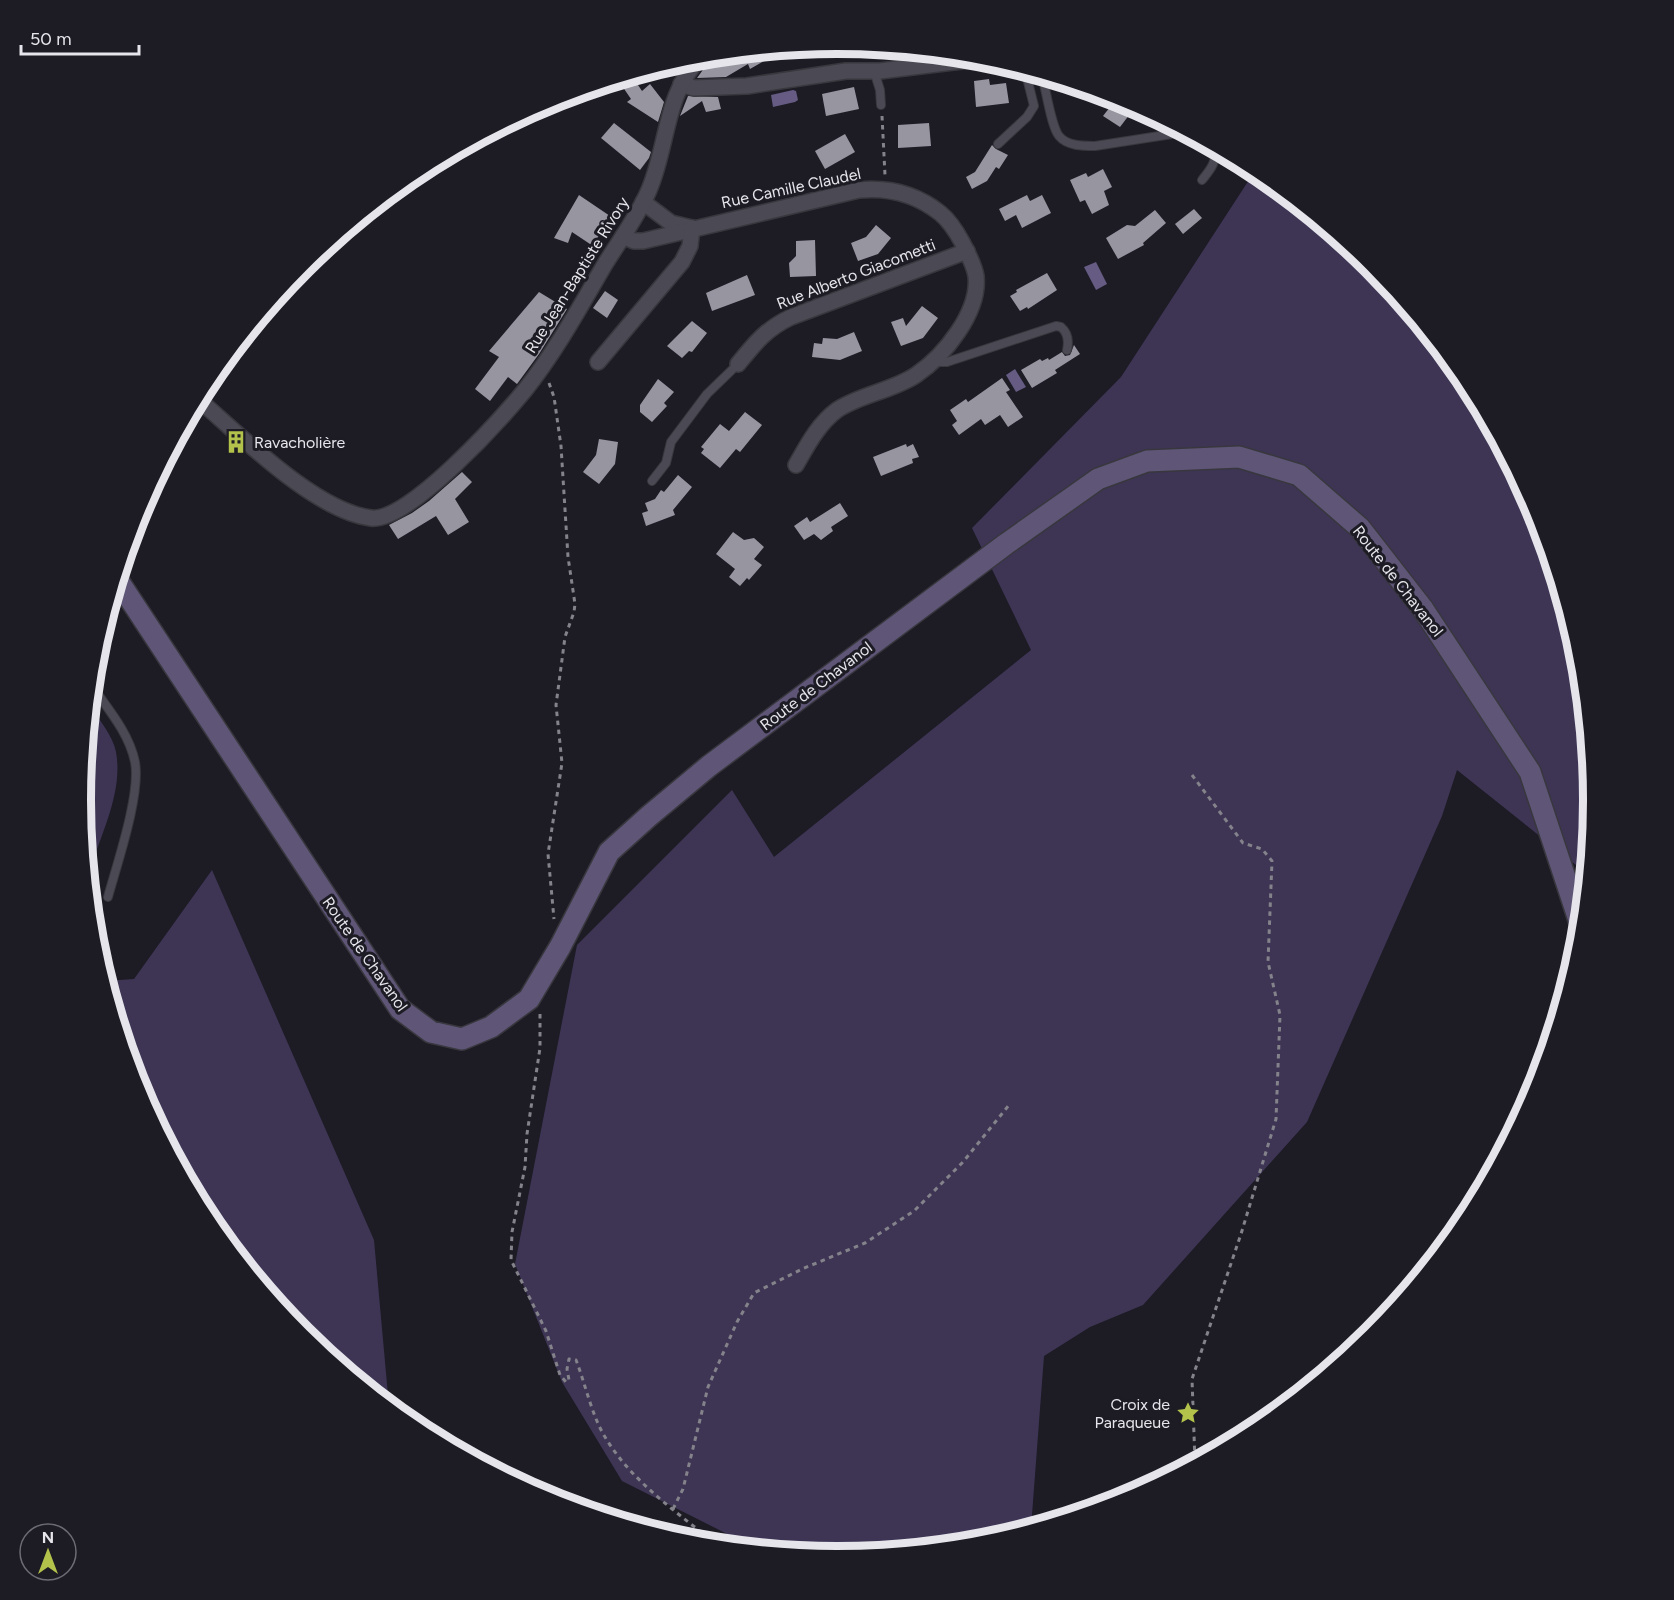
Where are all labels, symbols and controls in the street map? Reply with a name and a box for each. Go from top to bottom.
scale bar [21,18,140,56]
text: 50 m [30,28,72,50]
street label: Rue Camille Claudel [719,164,863,212]
street label: Rue Jean-Baptiste Rivory [521,193,633,357]
street label: Rue Alberto Giacometti [774,235,938,313]
building icon: Ravacholière [223,429,249,455]
place label: Ravacholière [254,433,346,452]
street label: Route de Chavanol [1349,522,1447,640]
street label: Route de Chavanol [756,638,876,734]
street label: Route de Chavanol [318,893,412,1015]
place label: Croix de Paraqueue [1095,1395,1170,1432]
place icon: Croix de Paraqueue [1175,1400,1201,1426]
north arrow [18,1522,78,1582]
text: N [42,1528,54,1547]

